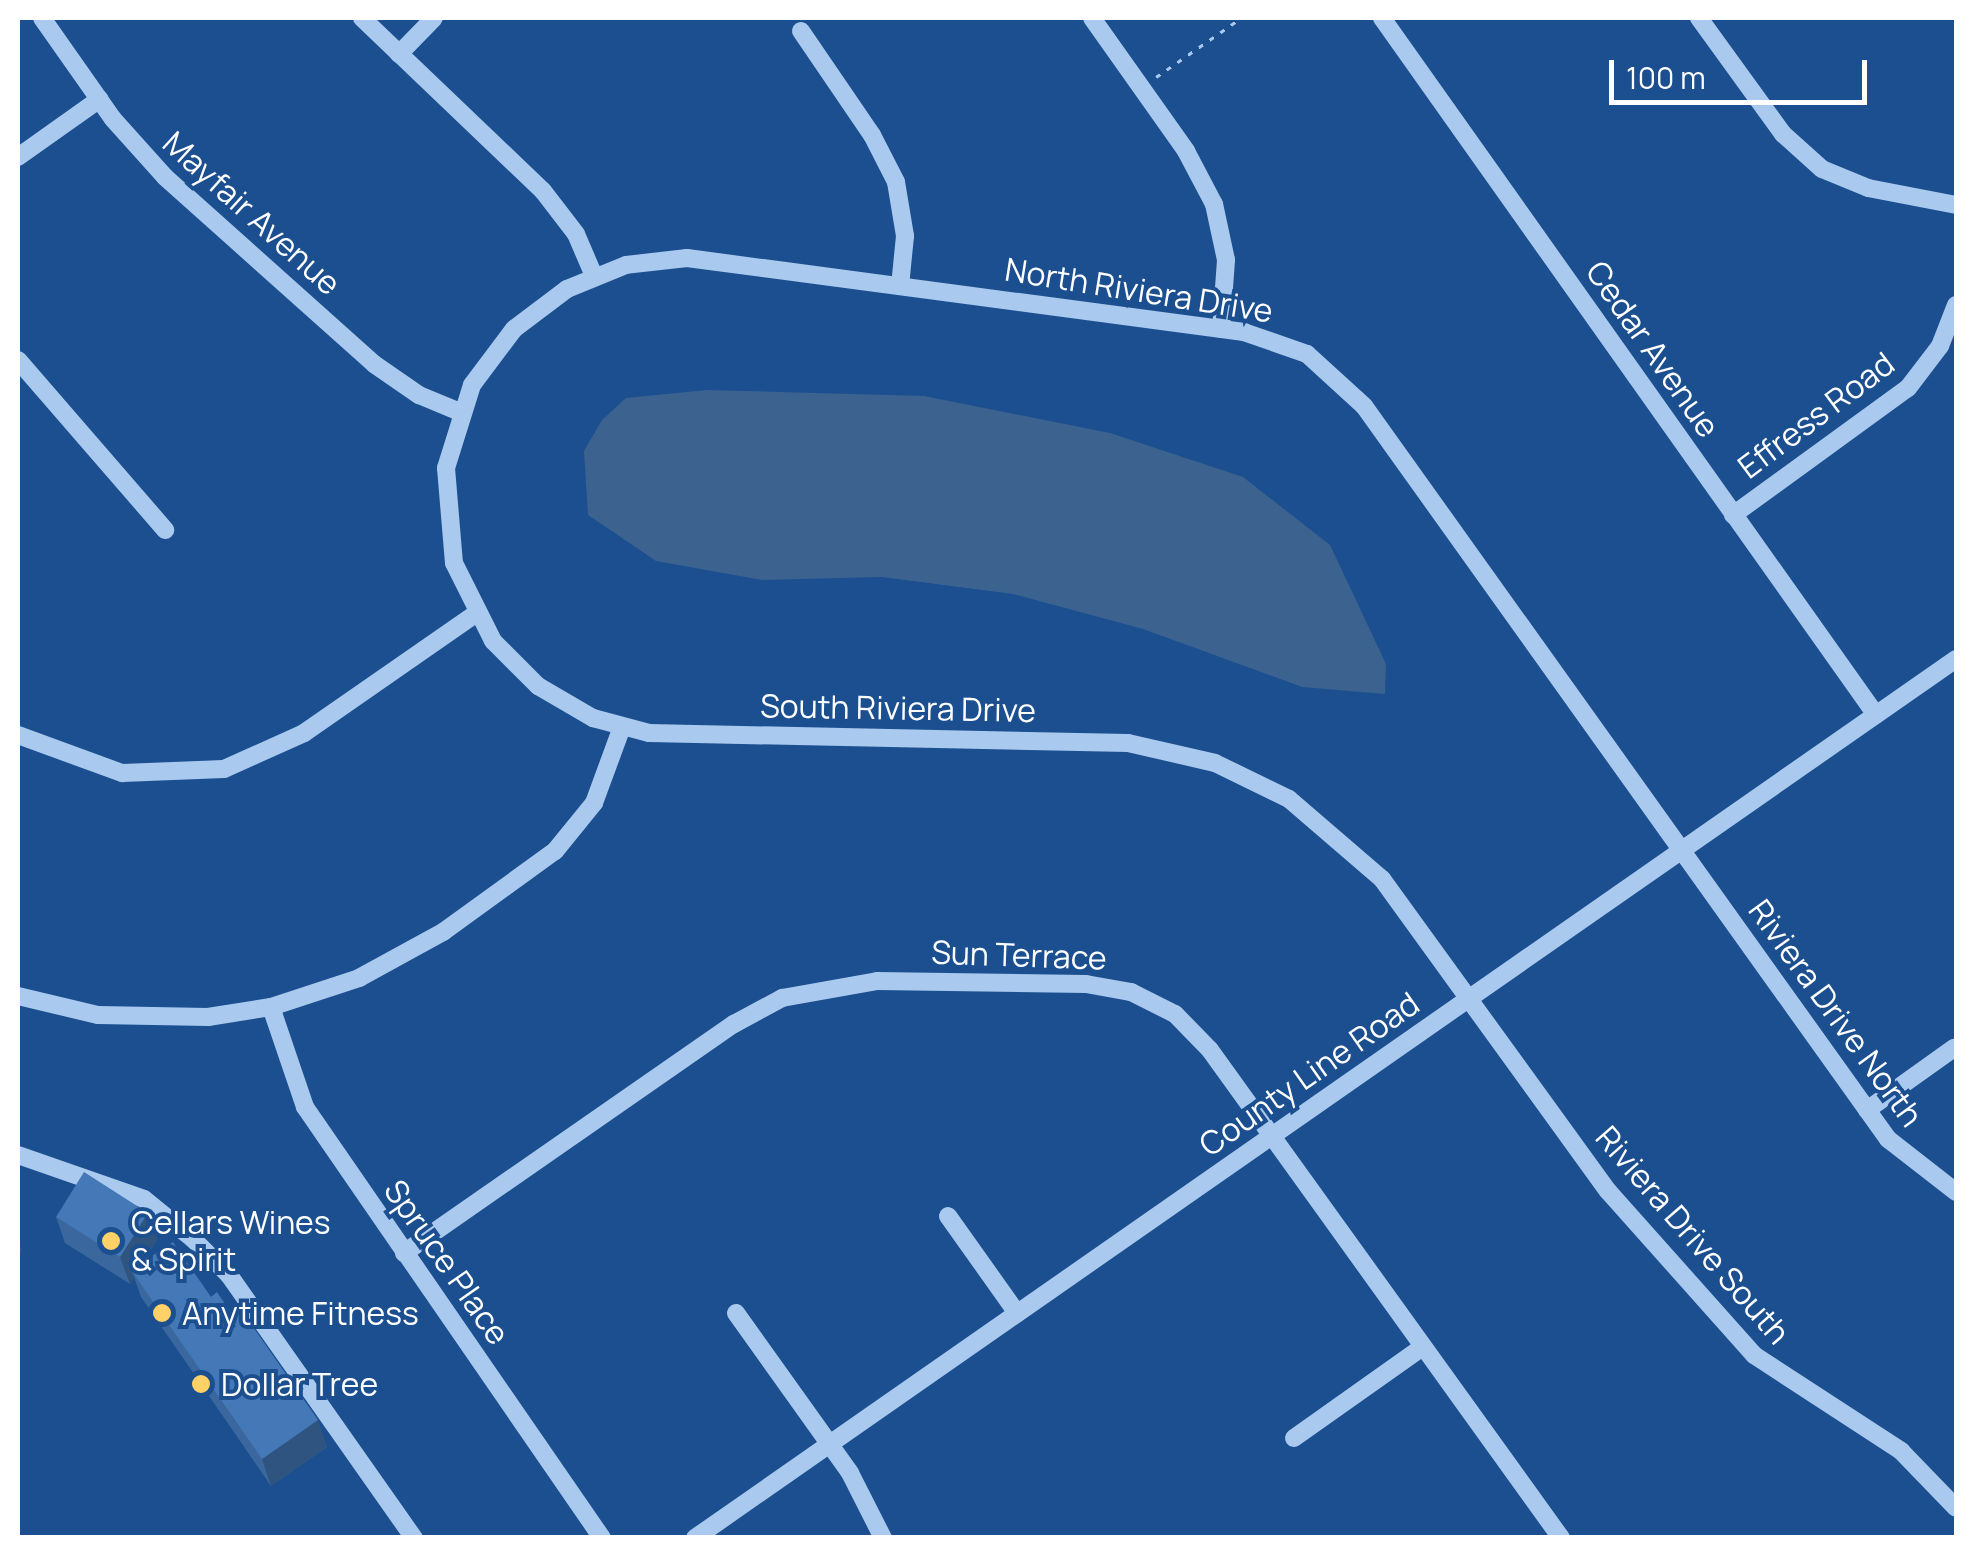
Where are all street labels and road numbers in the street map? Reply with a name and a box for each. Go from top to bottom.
street label: Mayfair Avenue [155,123,349,303]
street label: North Riviera Drive [1002,250,1276,330]
street label: Cedar Avenue [1578,254,1728,444]
street label: Effress Road [1730,344,1902,486]
street label: South Riviera Drive [760,686,1036,730]
street label: Riviera Drive North [1741,892,1931,1134]
street label: Sun Terrace [931,933,1107,977]
street label: County Line Road [1192,984,1426,1164]
street label: Riviera Drive South [1588,1118,1798,1352]
street label: Spruce Place [376,1172,518,1352]

